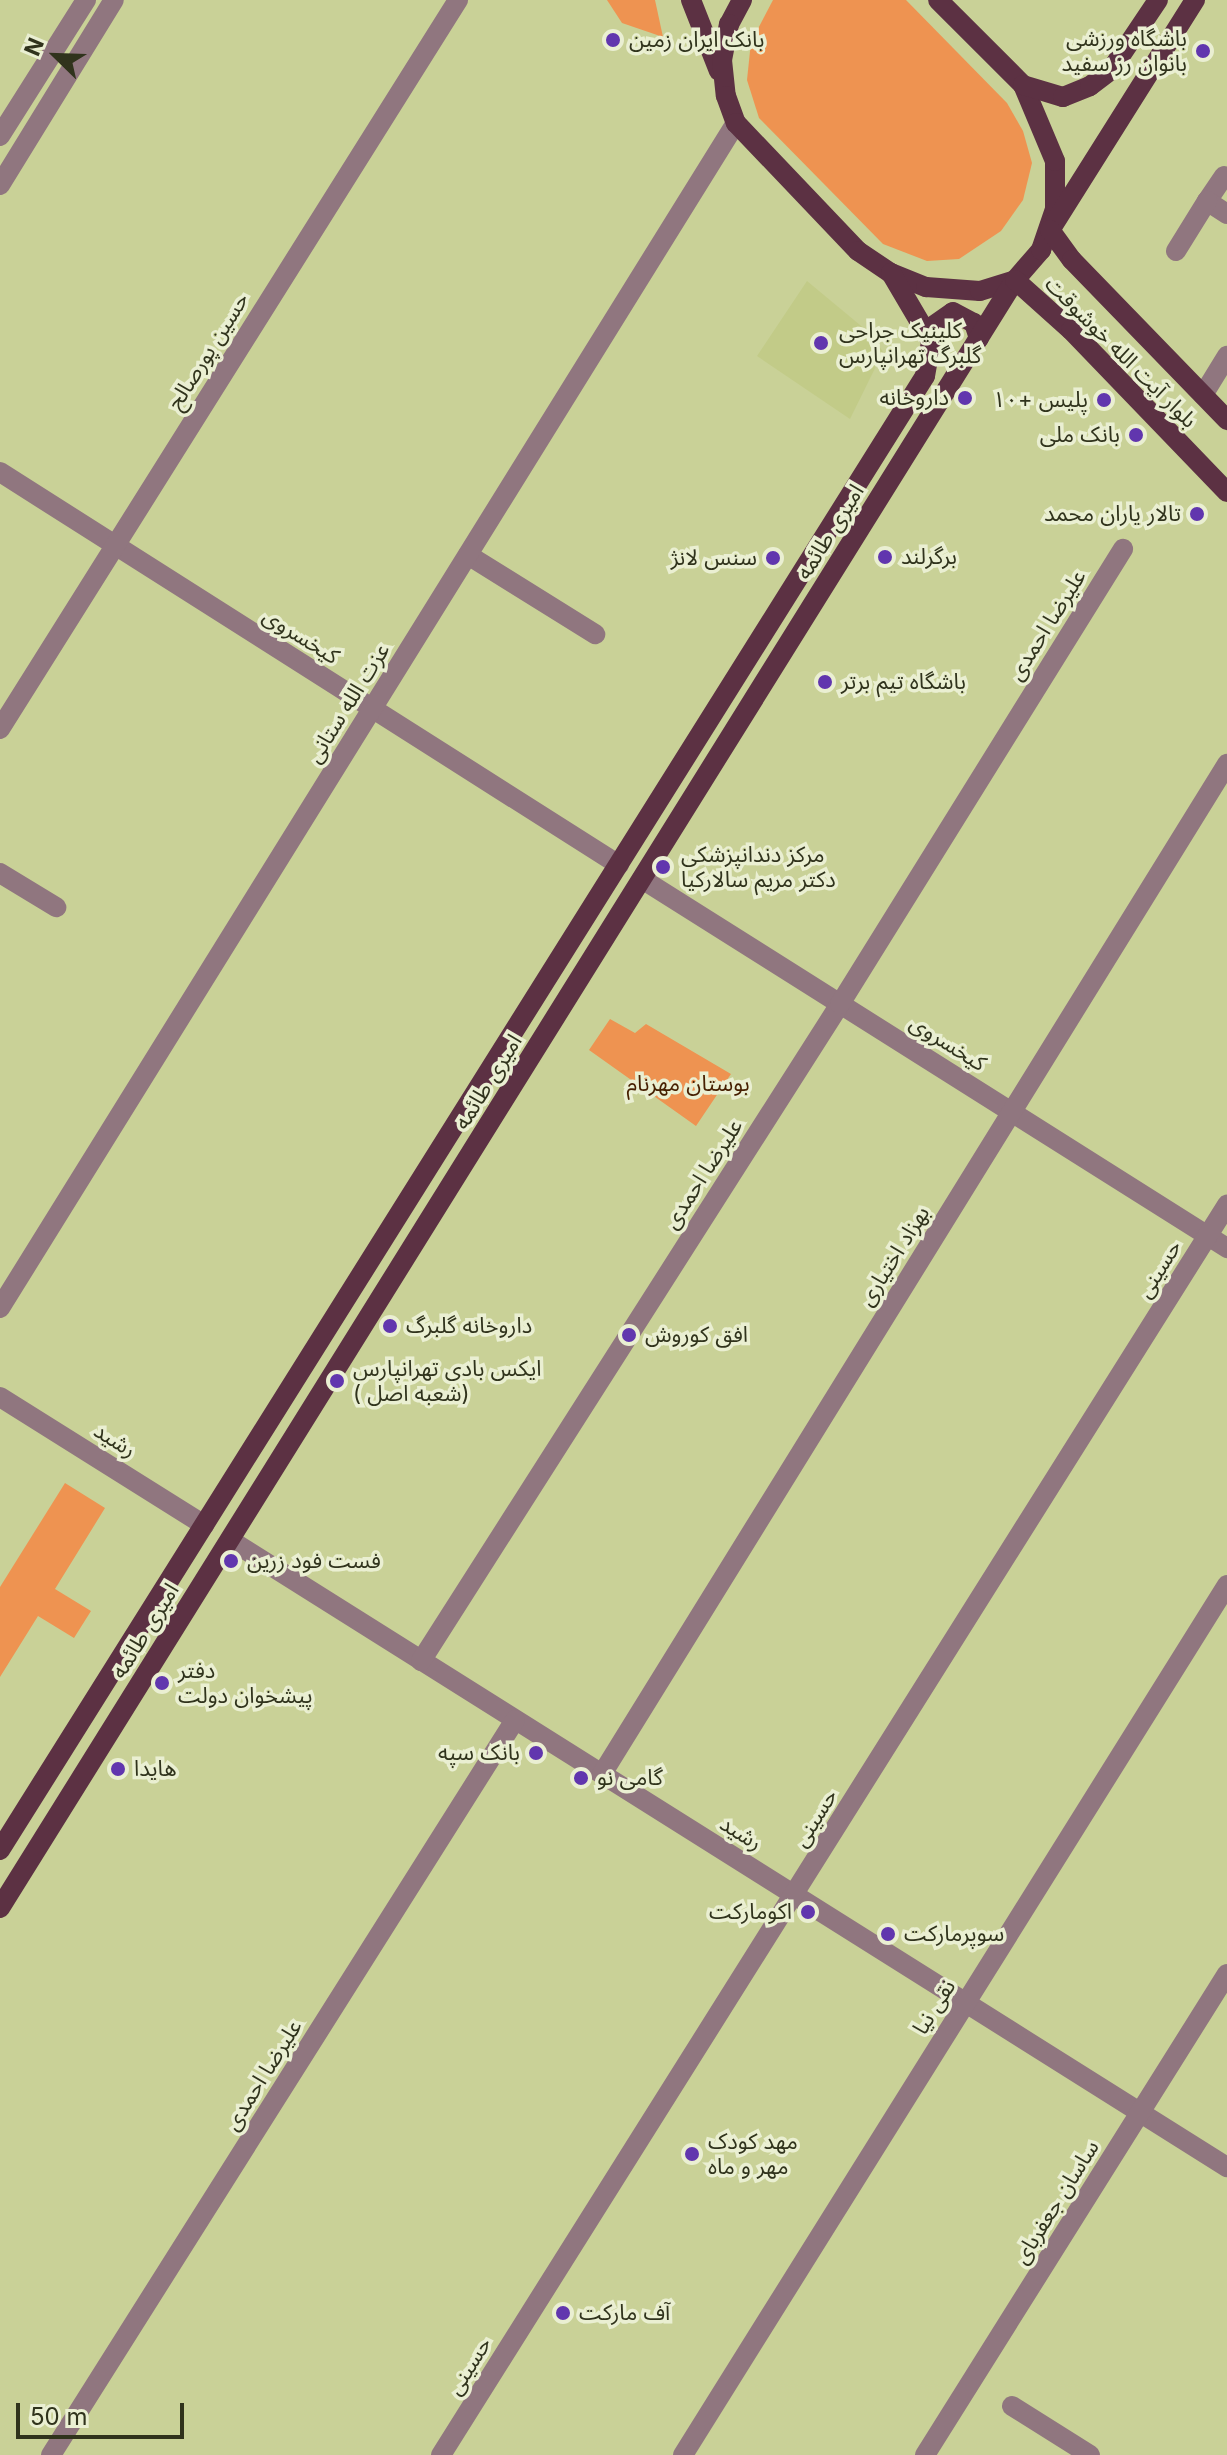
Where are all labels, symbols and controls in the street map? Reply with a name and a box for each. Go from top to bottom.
north arrow [16,16,96,96]
place label: باشگاه ورزشی بانوان رز سفید [1062,25,1187,76]
place label: بانک ایران زمین [629,27,764,53]
marker: بانک ایران زمین [604,31,622,49]
text: N [19,34,49,59]
marker: باشگاه ورزشی بانوان رز سفید [1194,42,1212,60]
street label: بلوار آیت الله خوشوقت [1040,271,1202,433]
street label: حسین پورصالح [162,288,254,414]
place label: کلینیک جراحی گلبرگ تهرانپارس [839,317,981,368]
marker: کلینیک جراحی گلبرگ تهرانپارس [810,332,832,354]
place label: داروخانه [879,385,949,411]
place label: پلیس +١٠ [993,387,1088,413]
marker: داروخانه [956,389,974,407]
marker: پلیس +١٠ [1095,391,1113,409]
place label: بانک ملی [1040,422,1120,448]
marker: بانک ملی [1127,426,1145,444]
street label: امیری طائمه [790,480,870,584]
place label: تالار یاران محمد [1044,501,1181,527]
marker: تالار یاران محمد [1188,505,1206,523]
place label: برگرلند [901,544,957,570]
place label: سنس لانژ [671,545,757,571]
marker: برگرلند [876,548,894,566]
marker: سنس لانژ [764,549,782,567]
street label: علیرضا احمدی [1002,565,1092,685]
street label: کیخسروی [258,602,344,670]
street label: عزت الله ستانی [301,638,395,768]
place label: باشگاه تیم برتر [841,669,966,695]
marker: باشگاه تیم برتر [816,673,834,691]
place label: مرکز دندانپزشکی دکتر مریم سالارکیا [681,841,836,892]
marker: مرکز دندانپزشکی دکتر مریم سالارکیا [652,856,674,878]
street label: کیخسروی [905,1009,991,1077]
street label: امیری طائمه [448,1030,528,1134]
park label: بوستان مهرنام [626,1071,750,1097]
street label: علیرضا احمدی [658,1114,748,1234]
street label: بهزاد اختیاری [853,1201,935,1311]
street label: حسینی [1131,1235,1187,1303]
place label: داروخانه گلبرگ [406,1313,532,1339]
marker: داروخانه گلبرگ [381,1317,399,1335]
place label: افق کوروش [645,1322,748,1348]
marker: افق کوروش [620,1326,638,1344]
place label: ایکس بادی تهرانپارس ( شعبه اصل) [353,1355,541,1406]
marker: ایکس بادی تهرانپارس ( شعبه اصل) [328,1372,346,1390]
street label: رشید [89,1417,141,1463]
place label: فست فود زرین [247,1548,381,1574]
marker: فست فود زرین [222,1552,240,1570]
street label: امیری طائمه [105,1579,185,1683]
place label: دفتر پیشخوان دولت [178,1657,312,1708]
marker: دفتر پیشخوان دولت [153,1674,171,1692]
place label: بانک سپه [438,1740,520,1766]
marker: بانک سپه [527,1744,545,1762]
place label: هایدا [134,1756,177,1782]
marker: هایدا [109,1760,127,1778]
place label: گامی نو [597,1765,663,1791]
marker: گامی نو [572,1769,590,1787]
street label: حسینی [787,1784,843,1852]
street label: رشید [715,1810,767,1856]
place label: اکومارکت [709,1899,792,1925]
marker: اکومارکت [799,1903,817,1921]
place label: سوپرمارکت [904,1921,1004,1947]
marker: سوپرمارکت [879,1925,897,1943]
street label: نقی نیا [907,1975,961,2039]
street label: علیرضا احمدی [218,2015,308,2135]
place label: مهد کودک مهر و ماه [708,2128,798,2180]
street label: ساسان جعفربای [1007,2135,1105,2269]
marker: مهد کودک مهر و ماه [683,2145,701,2163]
place label: آف مارکت [579,2300,670,2326]
marker: آف مارکت [554,2304,572,2322]
street label: حسینی [441,2332,497,2400]
scale bar [20,2387,188,2437]
text: 50 m [30,2402,88,2431]

